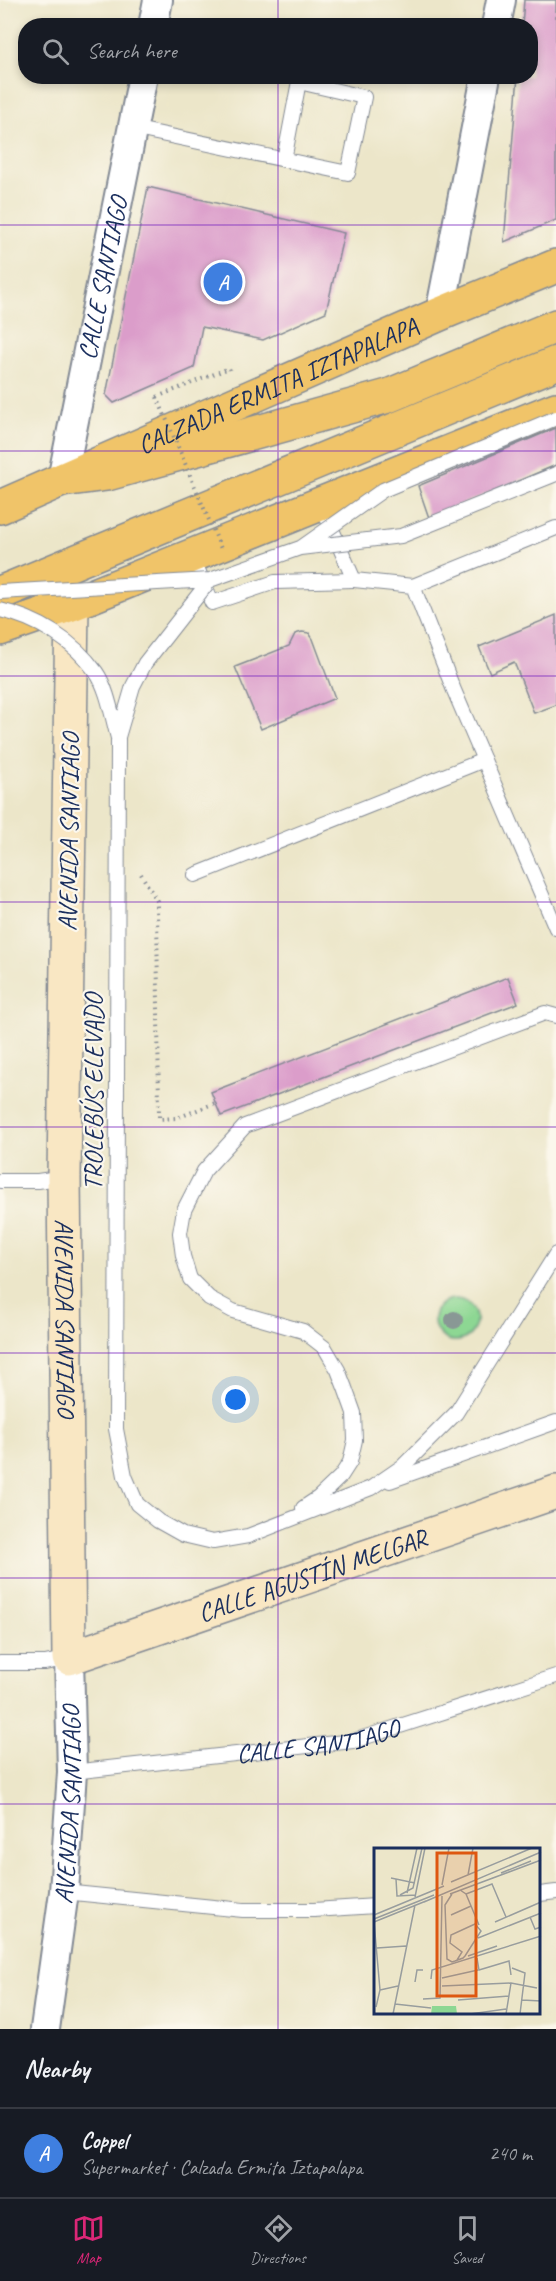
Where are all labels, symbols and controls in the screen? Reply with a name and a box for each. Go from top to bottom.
search box [18,18,538,84]
icon: search [39,35,72,68]
text: Search here [87,37,177,65]
street label: CALLE SANTIAGO [70,191,136,362]
pin: A [204,260,242,304]
street label: CALZADA ERMITA IZTAPALAPA [132,309,423,461]
street label: AVENIDA SANTIAGO [51,730,87,931]
street label: TROLEBÚS ELEVADO [77,990,110,1190]
street label: AVENIDA SANTIAGO [48,1219,83,1420]
your location [221,1385,250,1414]
street label: CALLE AGUSTÍN MELGAR [194,1520,434,1629]
street label: AVENIDA SANTIAGO [46,1702,89,1906]
street label: CALLE SANTIAGO [235,1710,407,1770]
inset map [374,1848,541,2014]
text: Nearby [24,2052,89,2085]
text: Coppel [81,2127,127,2155]
text: A [38,2141,49,2166]
text: 240 m [489,2141,532,2166]
text: Supermarket · Calzada Ermita Iztapalapa [81,2155,362,2180]
tab: Map [72,2212,105,2268]
tab: Directions [250,2212,306,2268]
tab: Saved [451,2212,484,2268]

